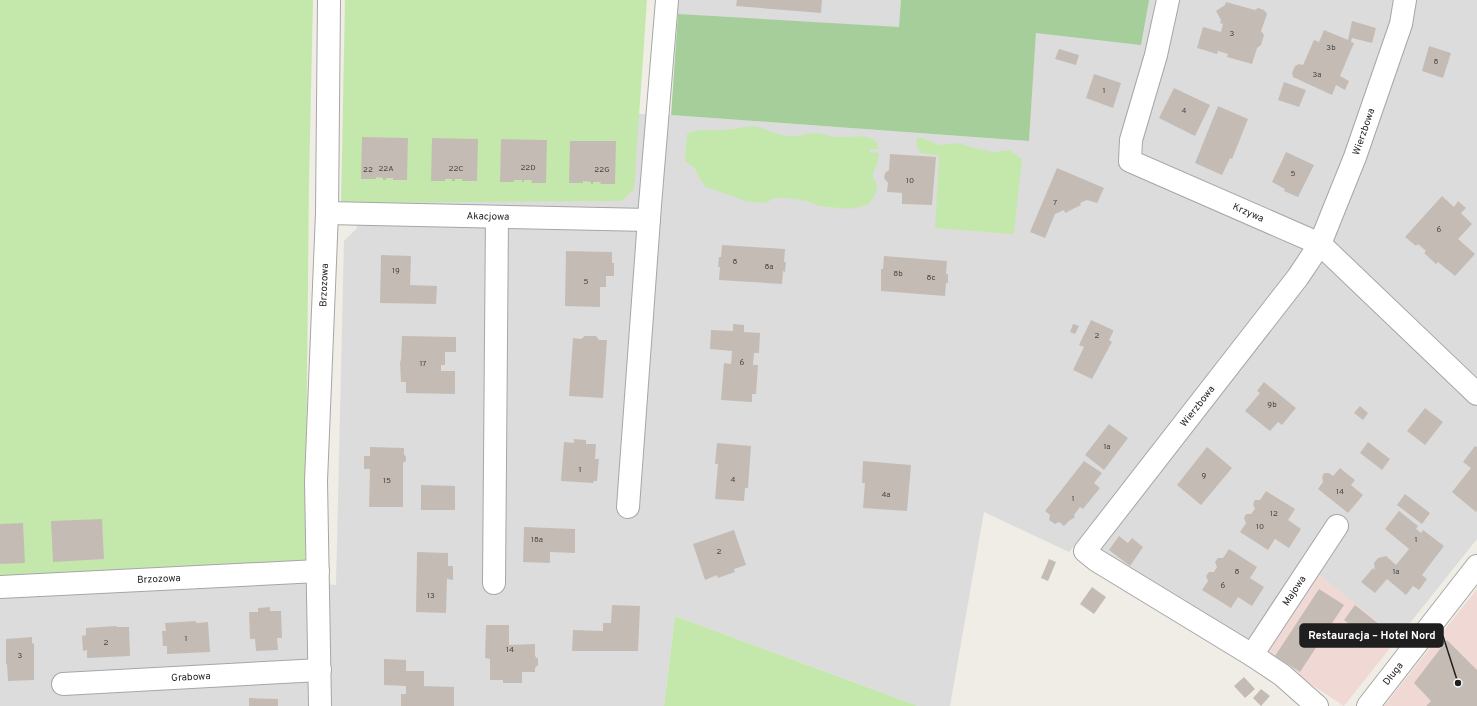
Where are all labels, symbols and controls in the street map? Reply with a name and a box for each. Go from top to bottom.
house number: 3 [1230,29,1235,39]
house number: 3b [1326,43,1336,53]
house number: 8 [1434,57,1439,67]
house number: 3a [1312,70,1322,80]
house number: 1 [1103,86,1105,96]
house number: 4 [1182,106,1187,116]
street label: Wierzbowa [1350,106,1378,157]
house number: 22D [520,163,536,173]
house number: 22A [378,164,394,174]
house number: 22C [449,164,463,174]
house number: 22 [363,165,373,175]
house number: 22G [594,165,610,175]
house number: 5 [1291,169,1296,179]
house number: 10 [906,176,914,186]
house number: 7 [1053,198,1057,208]
street label: Krzywa [1231,200,1266,225]
street label: Akacjowa [466,210,509,223]
house number: 6 [1437,225,1442,235]
house number: 8 [733,257,738,267]
house number: 8a [764,262,774,272]
street label: Brzozowa [317,263,331,307]
house number: 19 [392,266,400,276]
house number: 8b [893,269,903,279]
house number: 8c [927,273,935,283]
house number: 5 [584,277,589,287]
house number: 2 [1095,331,1100,341]
house number: 6 [740,358,745,368]
house number: 17 [419,359,427,369]
street label: Wierzbowa [1177,383,1218,430]
house number: 9b [1267,400,1277,410]
house number: 1a [1104,442,1110,452]
house number: 1 [579,465,581,475]
house number: 9 [1202,471,1207,481]
house number: 4 [731,475,736,485]
house number: 15 [383,476,391,486]
house number: 14 [1336,487,1344,497]
house number: 4a [881,490,891,500]
house number: 1 [1072,494,1074,504]
house number: 12 [1270,509,1278,519]
house number: 10 [1256,522,1264,532]
house number: 18a [531,535,543,545]
house number: 1 [1415,535,1417,545]
house number: 2 [717,547,722,557]
house number: 8 [1235,567,1240,577]
house number: 1a [1393,567,1399,577]
street label: Brzozowa [137,571,181,587]
street label: Majowa [1280,573,1309,608]
house number: 6 [1221,581,1226,591]
house number: 13 [427,591,435,601]
callout: Restauracja – Hotel Nord [1300,624,1443,647]
text: Restauracja – Hotel Nord [1308,629,1436,643]
house number: 1 [185,634,187,644]
house number: 2 [104,638,109,648]
house number: 14 [506,645,514,655]
house number: 3 [18,651,23,661]
street label: Długa [1380,659,1406,688]
street label: Grabowa [171,669,211,685]

